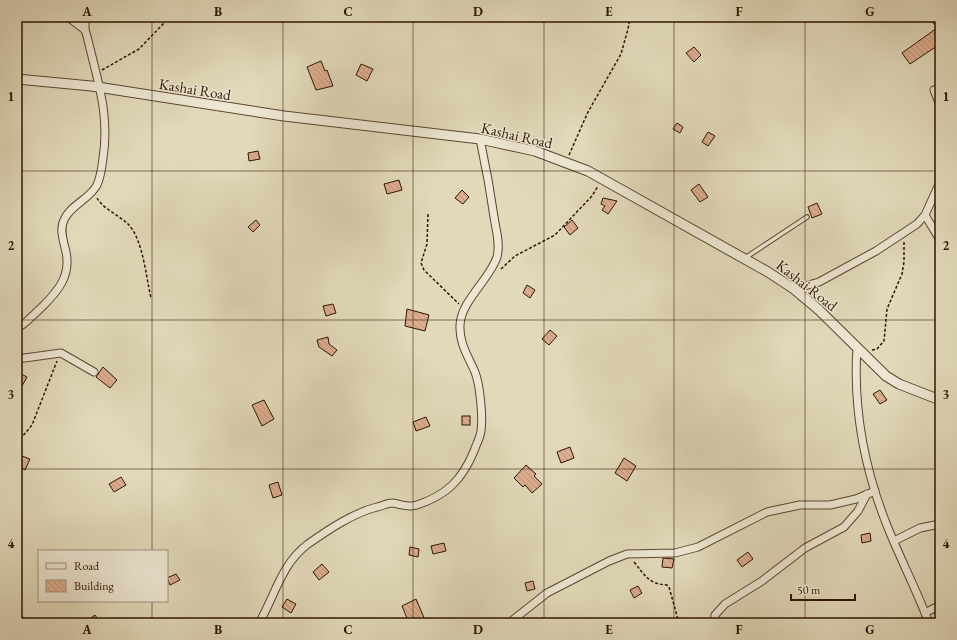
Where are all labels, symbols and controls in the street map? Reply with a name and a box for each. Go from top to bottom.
text: A [81,3,92,20]
text: B [214,3,222,20]
text: C [343,3,353,20]
text: D [473,3,483,20]
text: E [605,3,613,20]
text: F [735,3,743,20]
text: G [865,3,875,20]
street label: Kashai Road [158,74,233,104]
text: 1 [8,88,15,105]
text: 1 [943,88,950,105]
street label: Kashai Road [479,118,555,153]
text: 2 [8,237,15,254]
text: 2 [943,237,950,254]
street label: Kashai Road [772,255,842,315]
text: 3 [8,386,15,403]
text: 3 [943,386,950,403]
text: 4 [8,535,15,552]
text: 4 [943,535,950,552]
legend [38,550,168,602]
text: Road [74,558,100,574]
scale bar [791,576,855,602]
text: Building [74,578,115,594]
text: 50 m [797,582,821,598]
text: A [81,621,92,638]
text: B [214,621,222,638]
text: C [343,621,353,638]
text: D [473,621,483,638]
text: E [605,621,613,638]
text: F [735,621,743,638]
text: G [865,621,875,638]

